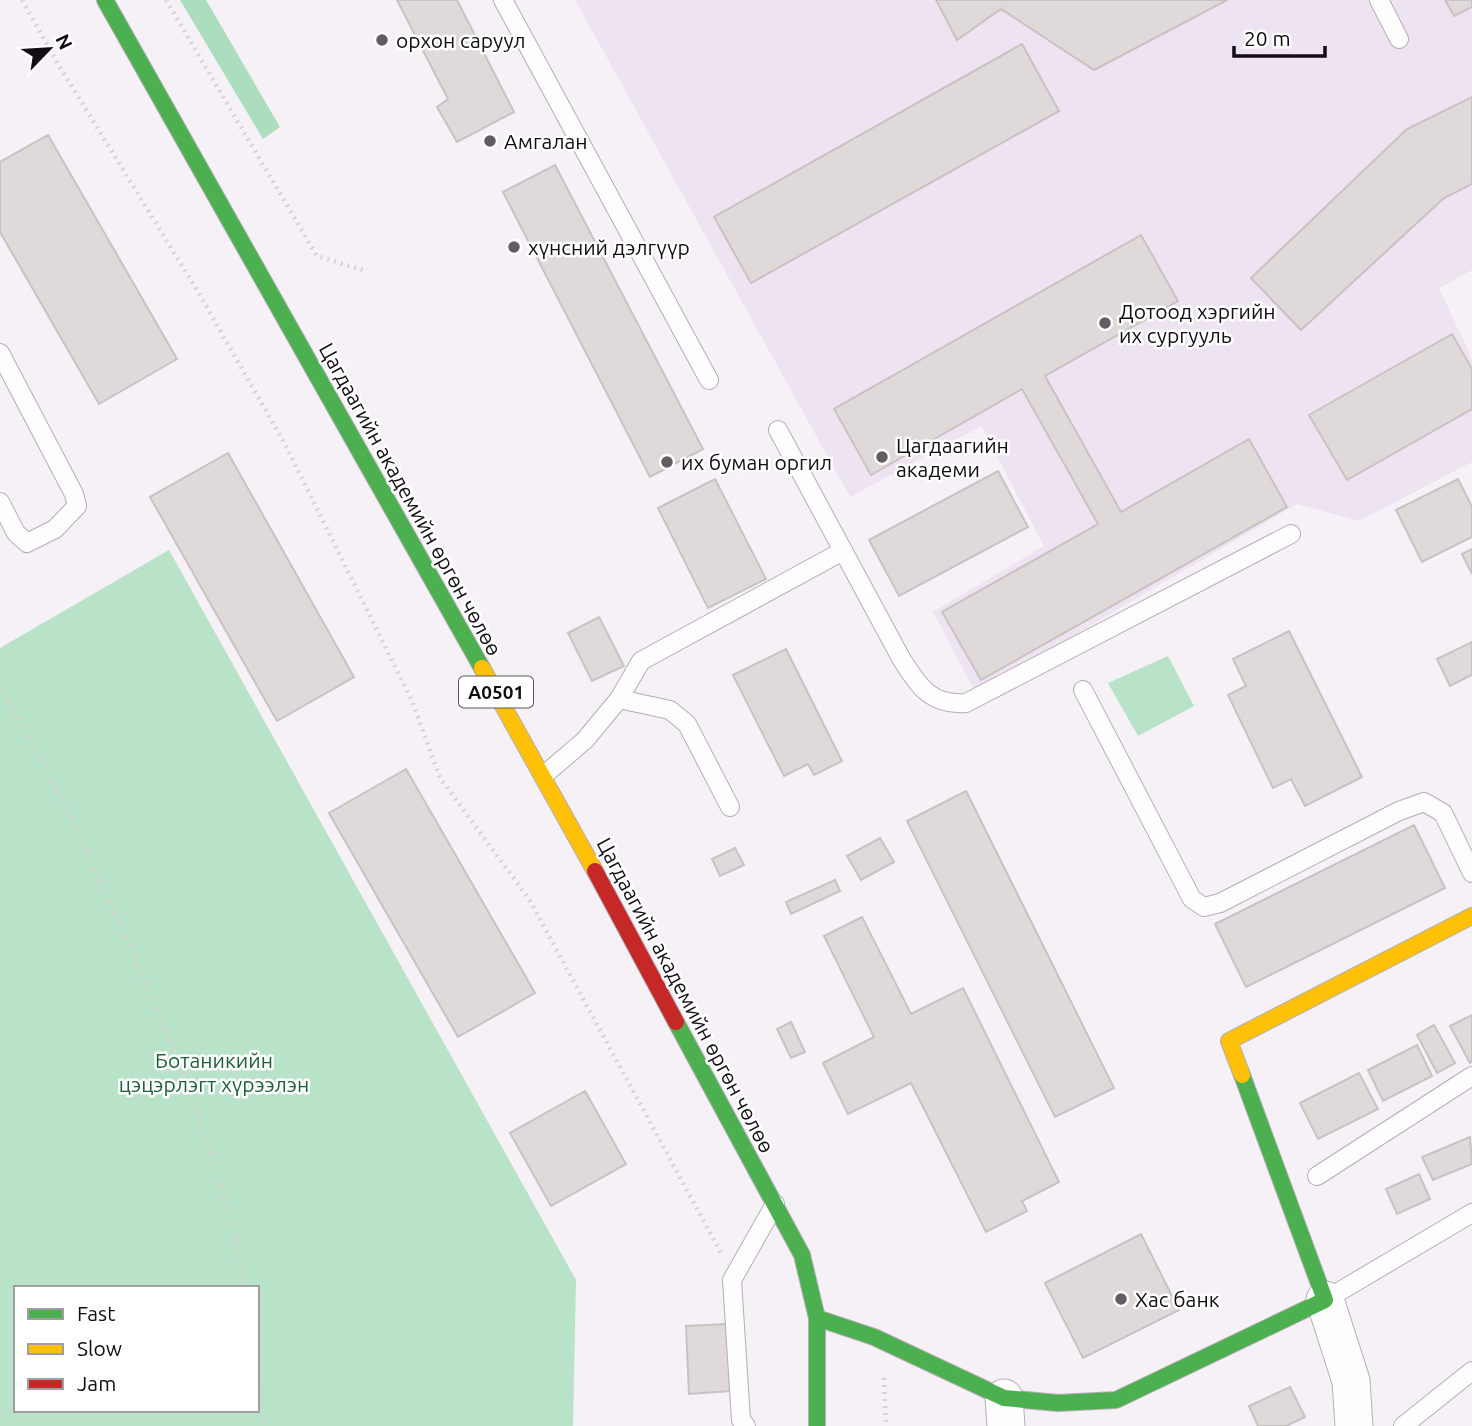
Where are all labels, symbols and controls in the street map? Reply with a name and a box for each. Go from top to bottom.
north arrow [14,14,84,84]
scale bar [1234,14,1325,58]
text: 20 m [1244,26,1291,50]
place label: орхон саруул [396,28,526,52]
text: N [51,31,77,53]
marker: орхон саруул [374,32,390,48]
place label: Амгалан [504,129,588,153]
marker: Амгалан [482,133,498,149]
place label: хүнсний дэлгүүр [528,235,690,259]
marker: хүнсний дэлгүүр [506,239,522,255]
place label: Дотоод хэргийн их сургууль [1119,299,1276,347]
marker: Дотоод хэргийн их сургууль [1097,315,1113,331]
street label: Цагдаагийн академийн өргөн чөлөө [315,339,507,659]
place label: Цагдаагийн академи [896,433,1009,481]
marker: Цагдаагийн академи [874,449,890,465]
place label: их буман оргил [681,450,832,474]
marker: их буман оргил [659,454,675,470]
road number: A0501 [459,677,533,708]
street label: Цагдаагийн академийн өргөн чөлөө [592,833,780,1157]
park label: Ботаникийн цэцэрлэгт хүрээлэн [119,1048,309,1096]
legend [14,1286,259,1412]
place label: Хас банк [1135,1287,1220,1311]
marker: Хас банк [1113,1291,1129,1307]
text: Fast [77,1301,115,1325]
text: Slow [77,1336,122,1360]
text: Jam [77,1371,116,1395]

